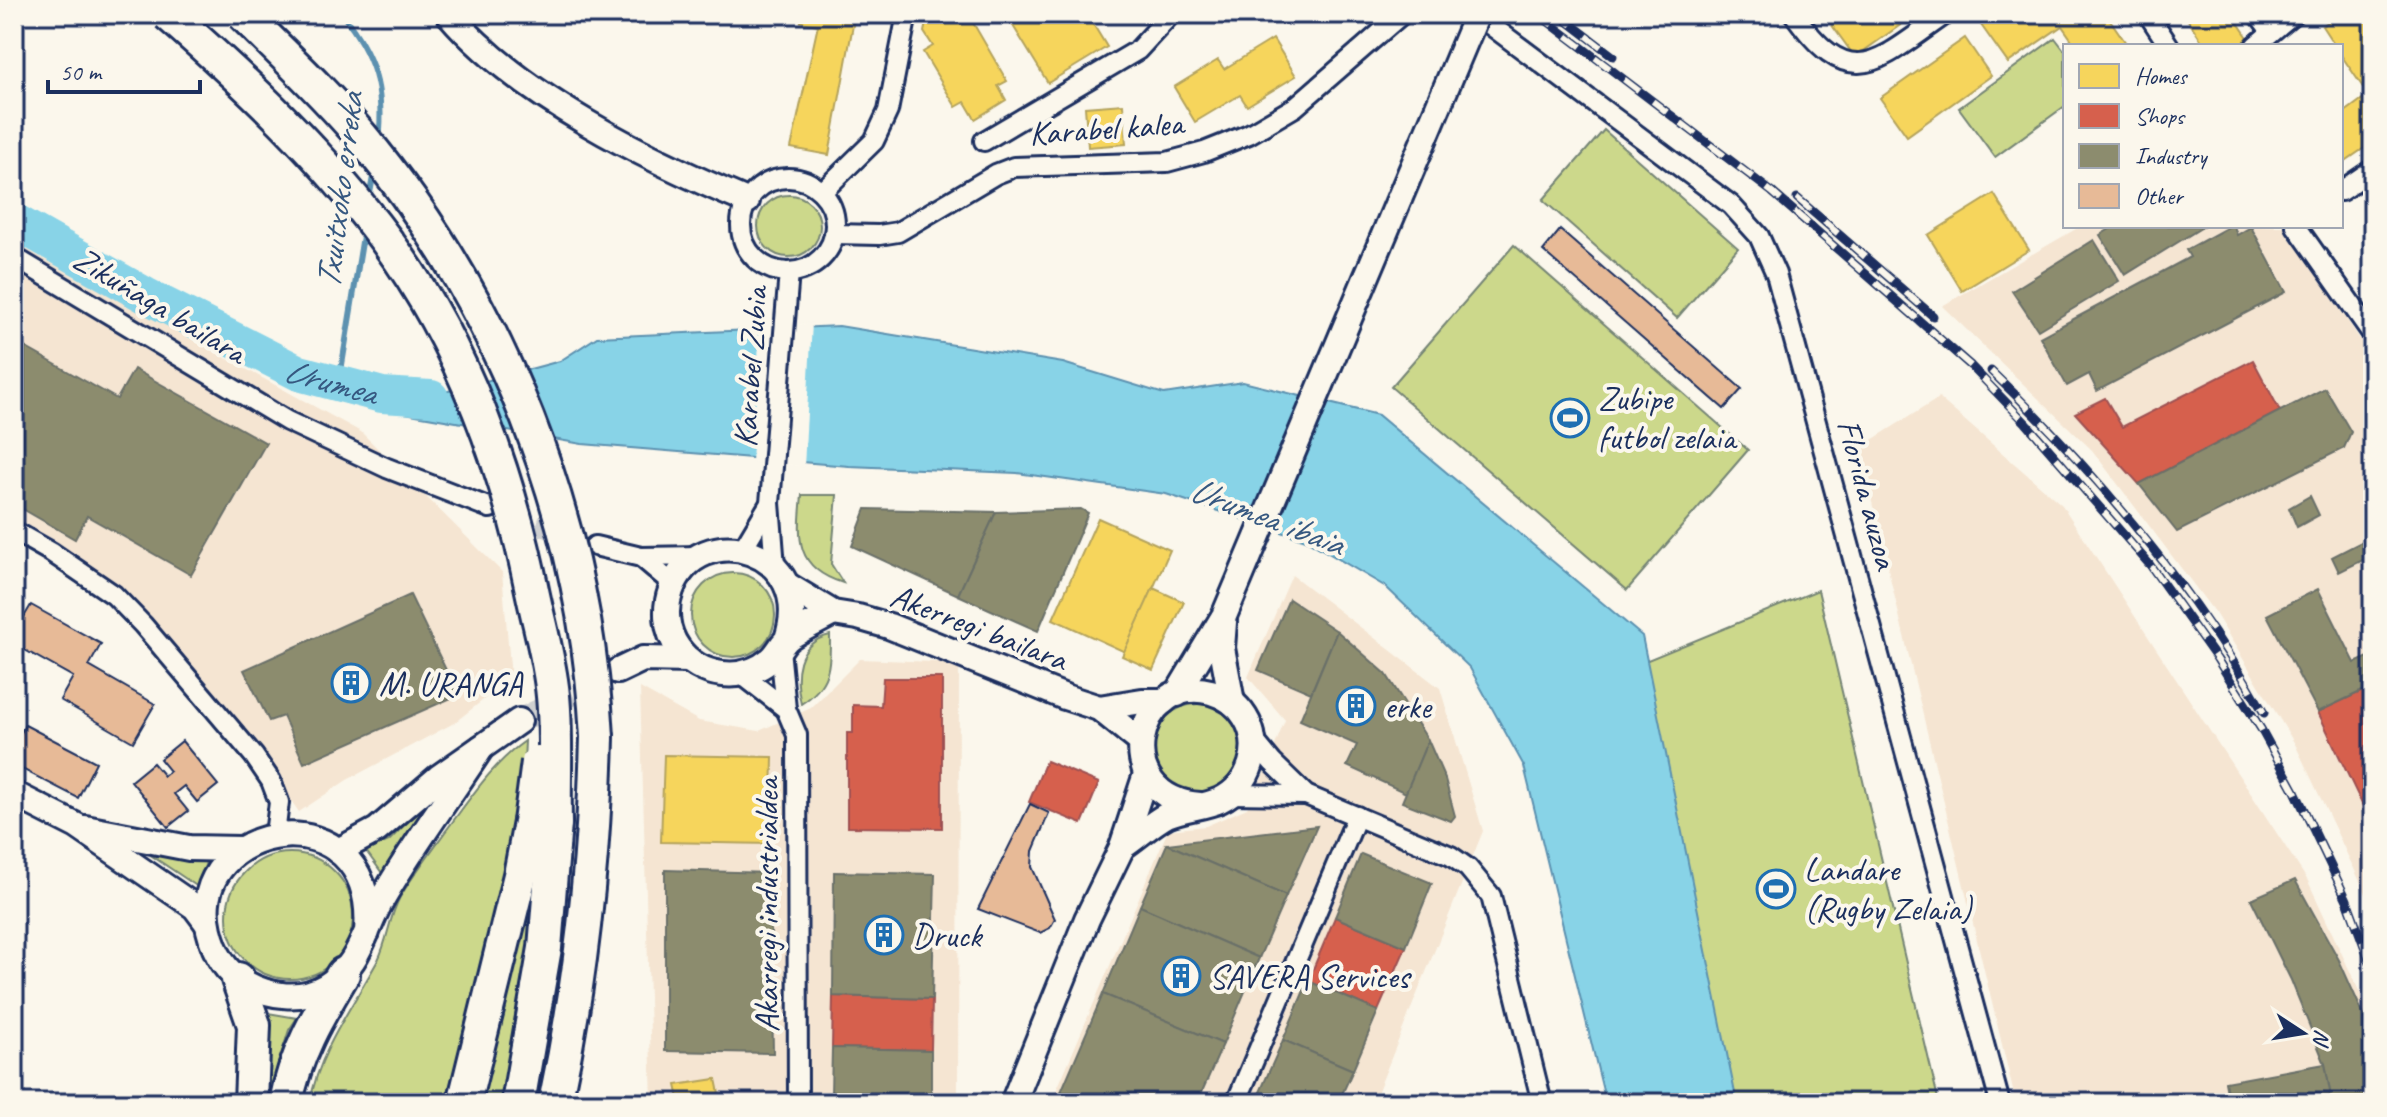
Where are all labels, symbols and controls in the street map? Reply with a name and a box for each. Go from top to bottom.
scale bar [48,44,200,94]
legend [2063,44,2343,228]
text: 50 m [60,57,103,87]
text: Homes [2135,61,2188,91]
water label: Txuitxoko erreka [304,87,374,291]
street label: Karabel kalea [1028,101,1187,155]
text: Shops [2135,101,2186,131]
text: Industry [2135,141,2208,171]
text: Other [2135,181,2185,211]
street label: Zikuñaga bailara [66,237,257,375]
street label: Karabel Zubia [723,283,777,448]
water label: Urumea [277,346,386,417]
place label: Zubipe futbol zelaia [1598,377,1738,459]
sports icon: Zubipe futbol zelaia [1549,397,1591,439]
street label: Florida auzoa [1827,415,1909,576]
water label: Urumea ibaia [1184,466,1353,567]
street label: Akerregi bailara [885,574,1075,681]
building icon: M. URANGA [330,662,372,704]
place label: M. URANGA [379,662,524,705]
building icon: erke [1335,685,1377,727]
place label: erke [1384,685,1433,728]
street label: Akarregi industrialdea [745,775,788,1032]
place label: Landare (Rugby Zelaia) [1804,848,1973,930]
sports icon: Landare (Rugby Zelaia) [1755,868,1797,910]
building icon: Druck [863,914,905,956]
place label: Druck [912,914,984,957]
building icon: SAVERA Services [1160,955,1202,997]
place label: SAVERA Services [1209,955,1413,998]
north arrow [2263,993,2343,1073]
text: N [2306,1027,2337,1050]

